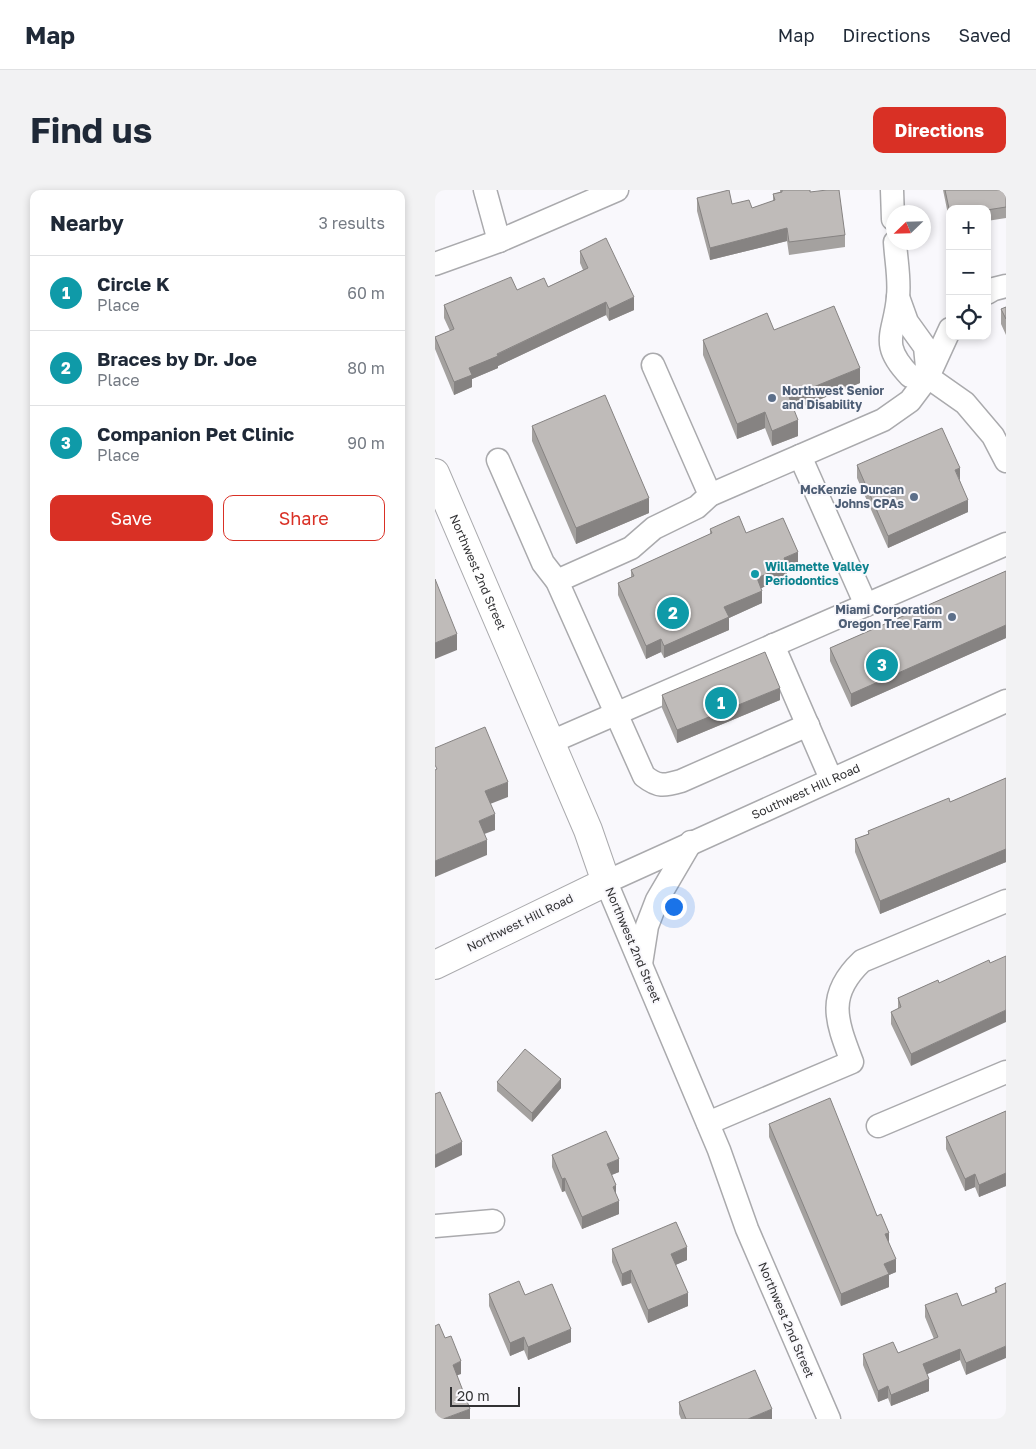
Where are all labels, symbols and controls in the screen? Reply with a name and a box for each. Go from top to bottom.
text: Map [25,20,75,49]
text: Map [778,24,814,46]
text: Directions [842,24,930,46]
text: Saved [958,24,1011,46]
button: Directions [873,107,1006,153]
text: Find us [30,109,152,151]
north arrow [886,205,931,250]
map controls [946,205,991,340]
button: + [946,205,991,250]
text: Nearby [50,210,124,236]
text: 3 results [318,213,385,233]
button: − [946,250,991,295]
text: Circle K [97,272,170,295]
text: 1 [62,283,70,303]
text: 60 m [347,283,385,303]
text: Place [97,295,140,315]
button: locate [946,295,991,340]
text: Braces by Dr. Joe [97,347,257,370]
text: 2 [61,358,71,378]
text: 80 m [347,358,385,378]
text: Place [97,370,140,390]
place label: Northwest Senior and Disability [782,383,884,412]
marker: Northwest Senior and Disability [766,392,778,404]
text: Companion Pet Clinic [97,422,294,445]
text: 3 [61,433,71,453]
text: 90 m [347,433,385,453]
text: Place [97,445,140,465]
place label: McKenzie Duncan Johns CPAs [800,482,904,511]
marker: McKenzie Duncan Johns CPAs [908,491,920,503]
button: Save [50,495,213,541]
button: Share [223,495,385,541]
street label: Northwest 2nd Street [447,512,509,632]
place label: Willamette Valley Periodontics [765,559,870,588]
marker: Willamette Valley Periodontics [749,568,761,580]
pin: 2 [657,594,689,632]
place label: Miami Corporation Oregon Tree Farm [835,602,942,631]
marker: Miami Corporation Oregon Tree Farm [946,611,958,623]
pin: 3 [866,646,898,684]
pin: 1 [705,684,737,722]
street label: Southwest Hill Road [749,760,862,822]
street label: Northwest 2nd Street [602,885,665,1005]
street label: Northwest Hill Road [464,890,575,955]
your location [661,894,687,920]
street label: Northwest 2nd Street [755,1260,818,1380]
scale bar [450,1384,520,1407]
text: 20 m [457,1387,490,1404]

